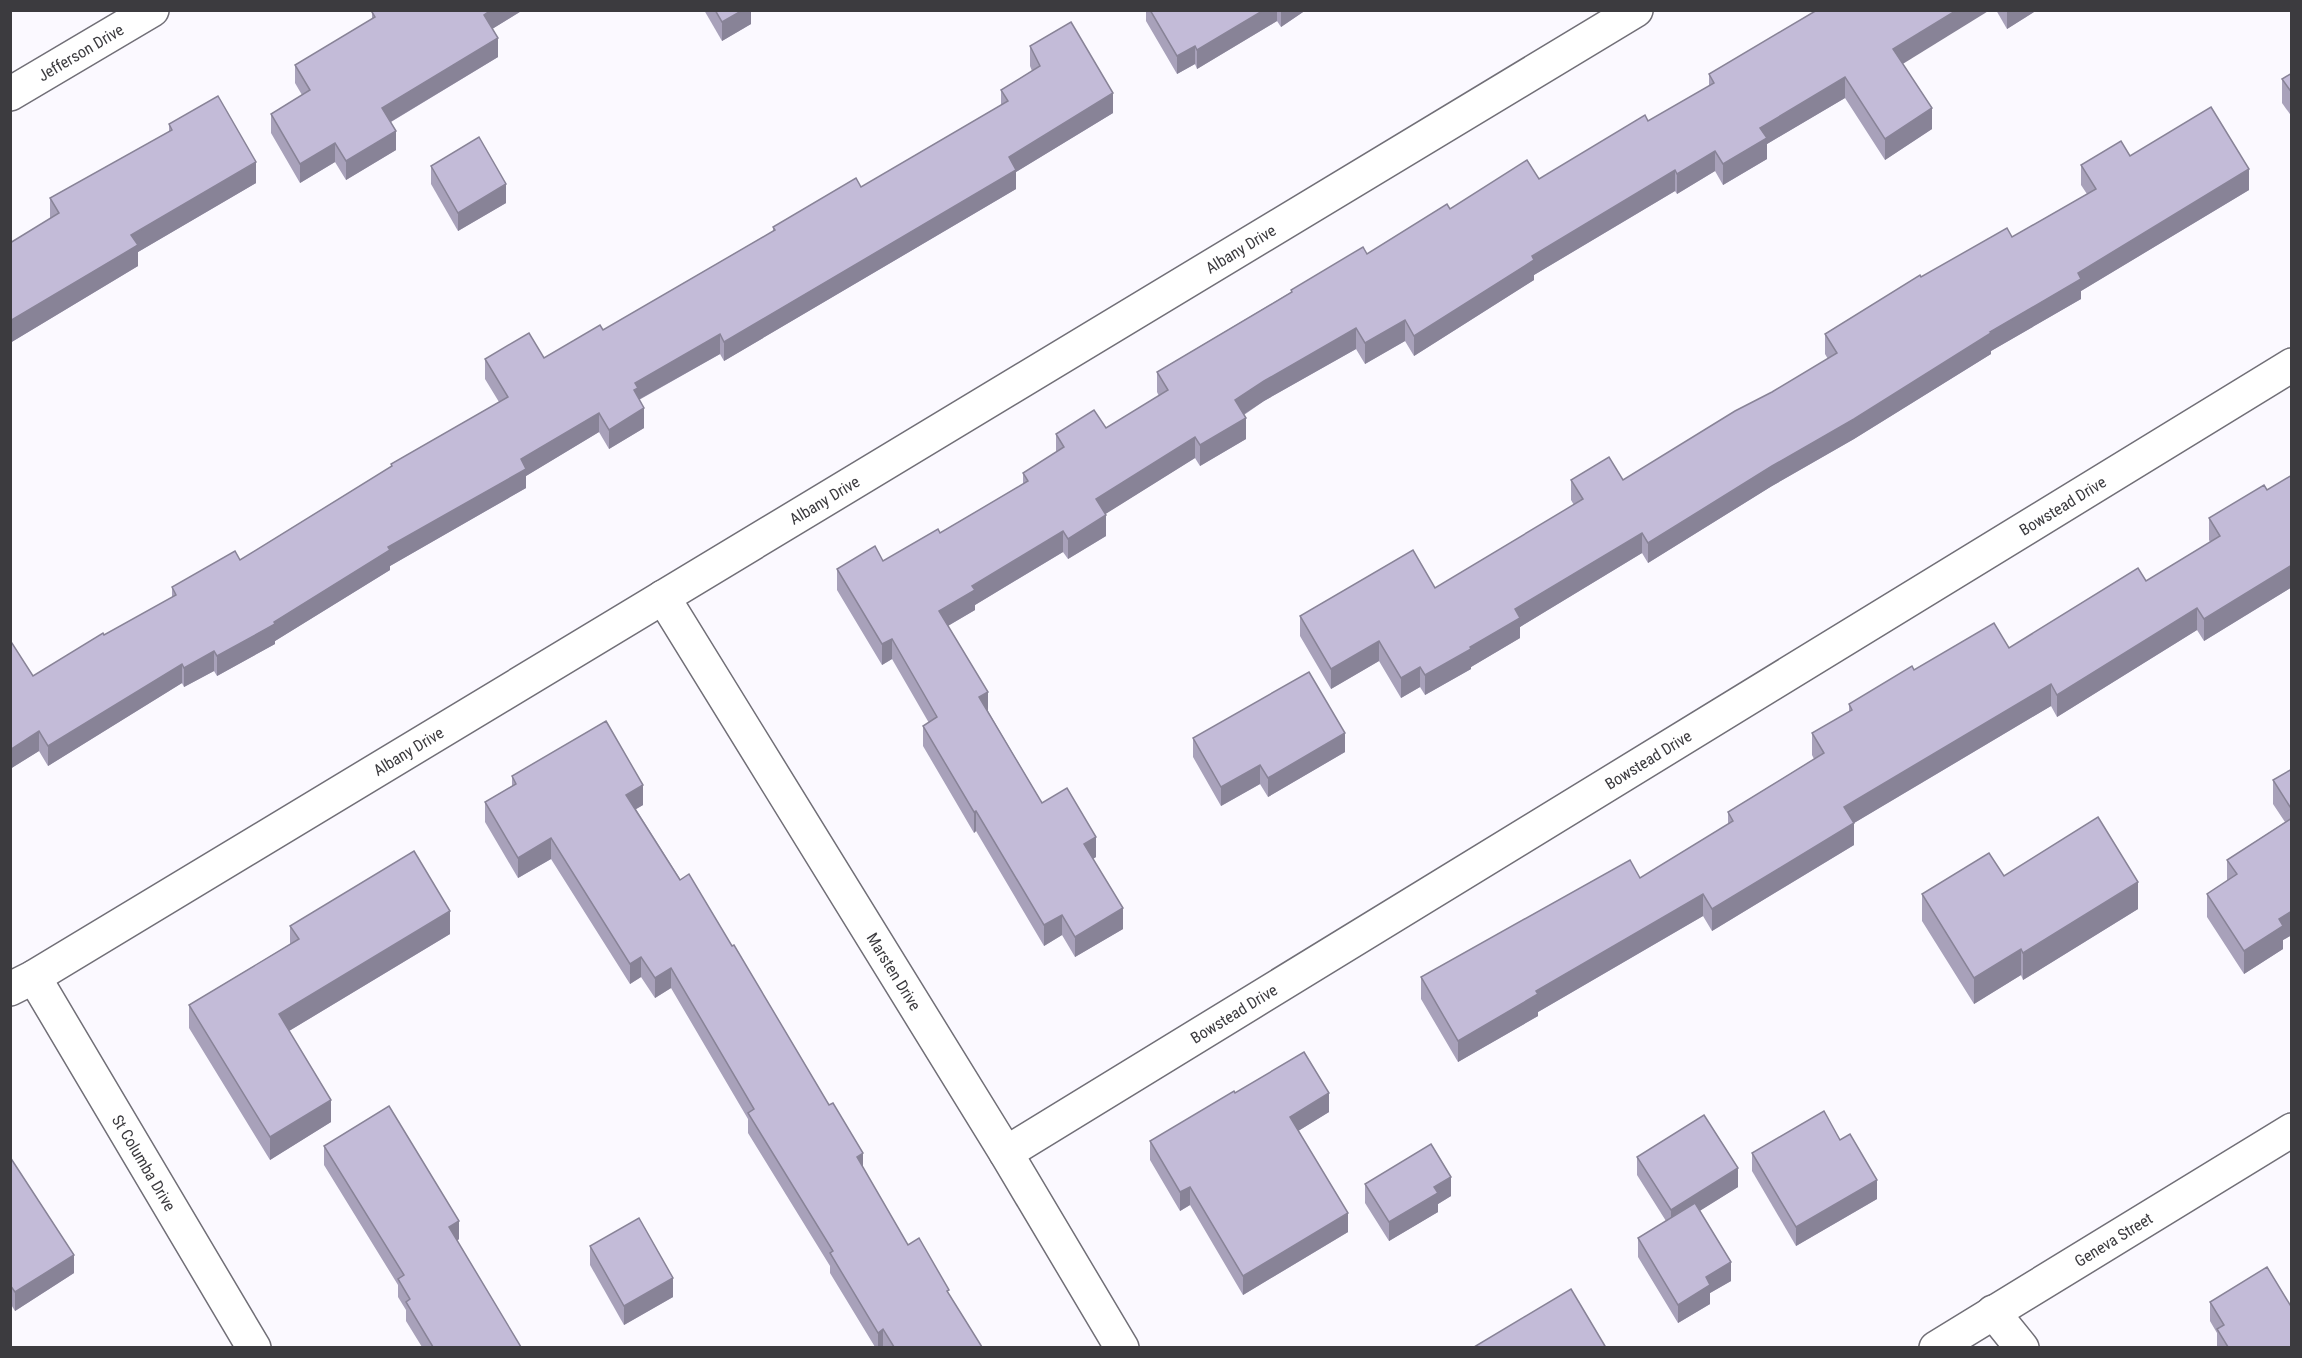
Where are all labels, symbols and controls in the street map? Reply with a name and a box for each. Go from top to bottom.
street label: Jefferson Drive [35,20,127,85]
street label: Albany Drive [1202,221,1279,278]
street label: Albany Drive [786,472,863,529]
street label: Bowstead Drive [2016,472,2109,540]
street label: Albany Drive [370,723,447,780]
street label: Bowstead Drive [1602,726,1695,794]
street label: Marsten Drive [863,930,925,1014]
street label: Bowstead Drive [1187,980,1281,1048]
street label: St Columba Drive [108,1112,180,1215]
street label: Geneva Street [2071,1209,2156,1271]

